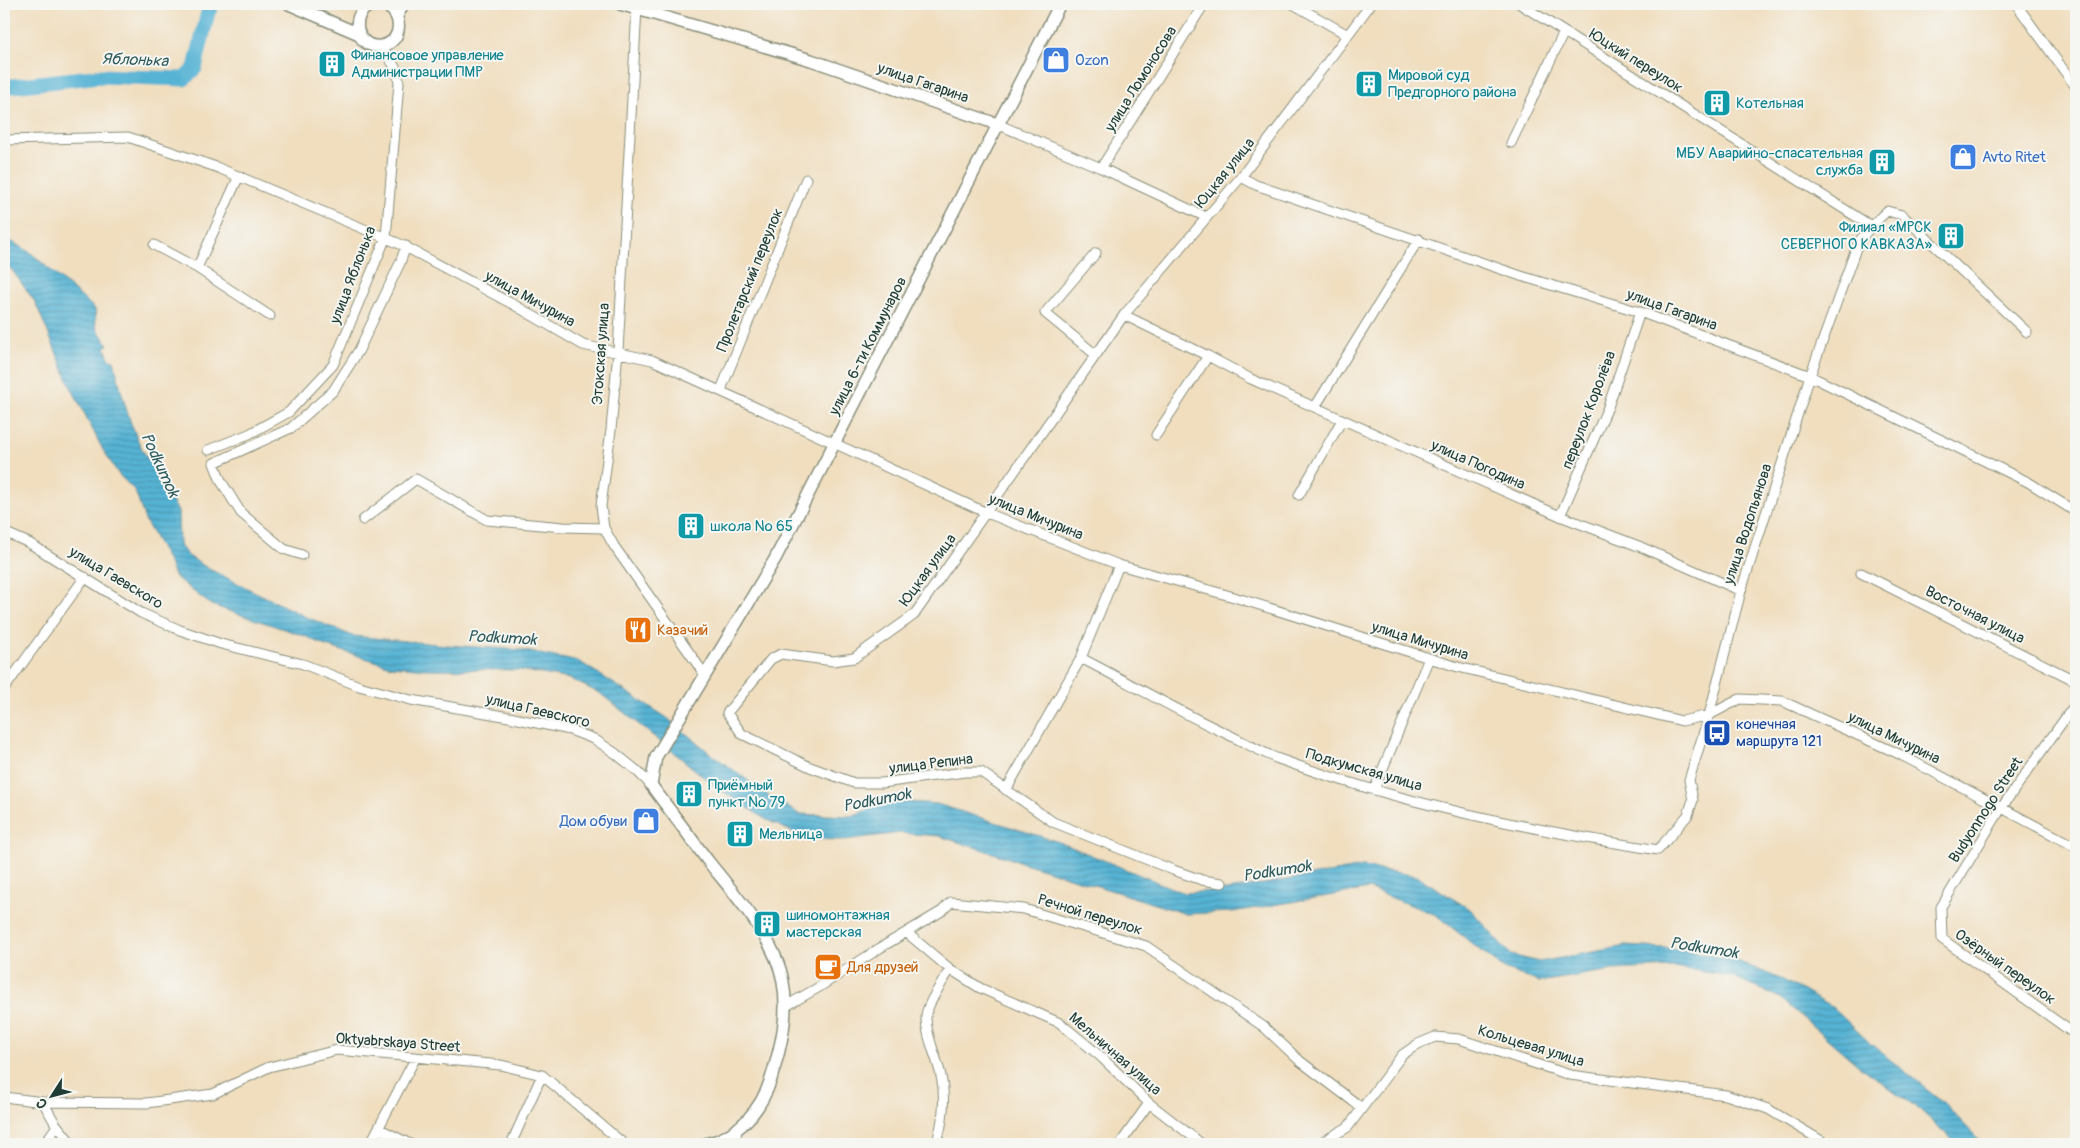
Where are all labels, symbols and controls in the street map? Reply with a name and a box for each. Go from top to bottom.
street label: улица Ломоносова [1100,23,1181,136]
street label: Юцкий переулок [1586,25,1687,97]
shop icon: Ozon [1041,45,1071,75]
place label: Финансовое управление Администрации ПМР [351,46,504,82]
water label: Яблонька [101,49,170,71]
building icon: Финансовое управление Администрации ПМР [317,49,347,79]
place label: Ozon [1075,51,1109,70]
street label: улица Гагарина [874,58,971,107]
place label: Мировой суд Предгорного района [1388,66,1516,102]
building icon: Мировой суд Предгорного района [1354,69,1384,99]
building icon: Котельная [1702,88,1732,118]
place label: Котельная [1736,94,1804,113]
street label: Юцкая улица [1191,134,1259,212]
shop icon: Avto Ritet [1948,142,1978,172]
place label: МБУ Аварийно-спасательная служба [1676,144,1863,180]
building icon: МБУ Аварийно-спасательная служба [1867,147,1897,177]
place label: Avto Ritet [1982,148,2047,167]
street label: Пролетарский переулок [713,205,788,355]
place label: Филиал «МРСК СЕВЕРНОГО КАВКАЗА» [1781,218,1932,254]
building icon: Филиал «МРСК СЕВЕРНОГО КАВКАЗА» [1936,221,1966,251]
street label: улица Яблонька [325,224,380,327]
street label: улица Мичурина [481,266,578,332]
street label: улица 6-ти Коммунаров [824,274,911,419]
street label: улица Гагарина [1623,284,1720,335]
street label: Этокская улица [588,302,614,406]
street label: переулок Королёва [1558,348,1620,472]
water label: Podkumok [136,430,184,502]
street label: улица Погодина [1427,435,1528,494]
street label: улица Водопьянова [1719,461,1776,588]
street label: улица Мичурина [985,489,1086,545]
building icon: школа № 65 [676,511,706,541]
place label: школа № 65 [710,517,793,536]
street label: Юцкая улица [895,530,961,610]
street label: улица Гаевского [65,542,166,613]
street label: Восточная улица [1922,582,2028,648]
restaurant icon: Казачий [623,615,653,645]
street label: улица Мичурина [1368,617,1471,665]
place label: Казачий [657,621,708,640]
water label: Podkumok [467,626,538,650]
street label: улица Гаевского [483,690,592,732]
street label: улица Мичурина [1844,707,1943,769]
place label: конечная маршрута 121 [1736,715,1822,751]
bus stop icon: конечная маршрута 121 [1702,718,1732,748]
street label: Подкумская улица [1304,744,1424,796]
street label: улица Репина [887,749,974,779]
street label: Budyonnogo Street [1945,753,2028,867]
place label: Приёмный пункт № 79 [708,776,785,812]
building icon: Приёмный пункт № 79 [674,779,704,809]
water label: Podkumok [841,783,914,816]
shop icon: Дом обуви [631,806,661,836]
place label: Дом обуви [559,812,627,831]
building icon: Мельница [725,819,755,849]
place label: Мельница [759,825,823,844]
water label: Podkumok [1241,856,1314,886]
street label: Речной переулок [1036,890,1145,940]
place label: шиномонтажная мастерская [786,906,890,942]
building icon: шиномонтажная мастерская [752,909,782,939]
street label: Озёрный переулок [1951,925,2059,1009]
water label: Podkumok [1668,933,1741,963]
cafe icon: Для друзей [813,952,843,982]
place label: Для друзей [846,958,919,977]
street label: Мельничная улица [1065,1009,1165,1100]
street label: Кольцевая улица [1475,1021,1587,1071]
street label: Oktyabrskaya Street [335,1029,462,1057]
north arrow [28,1070,78,1120]
text: С [32,1095,51,1112]

